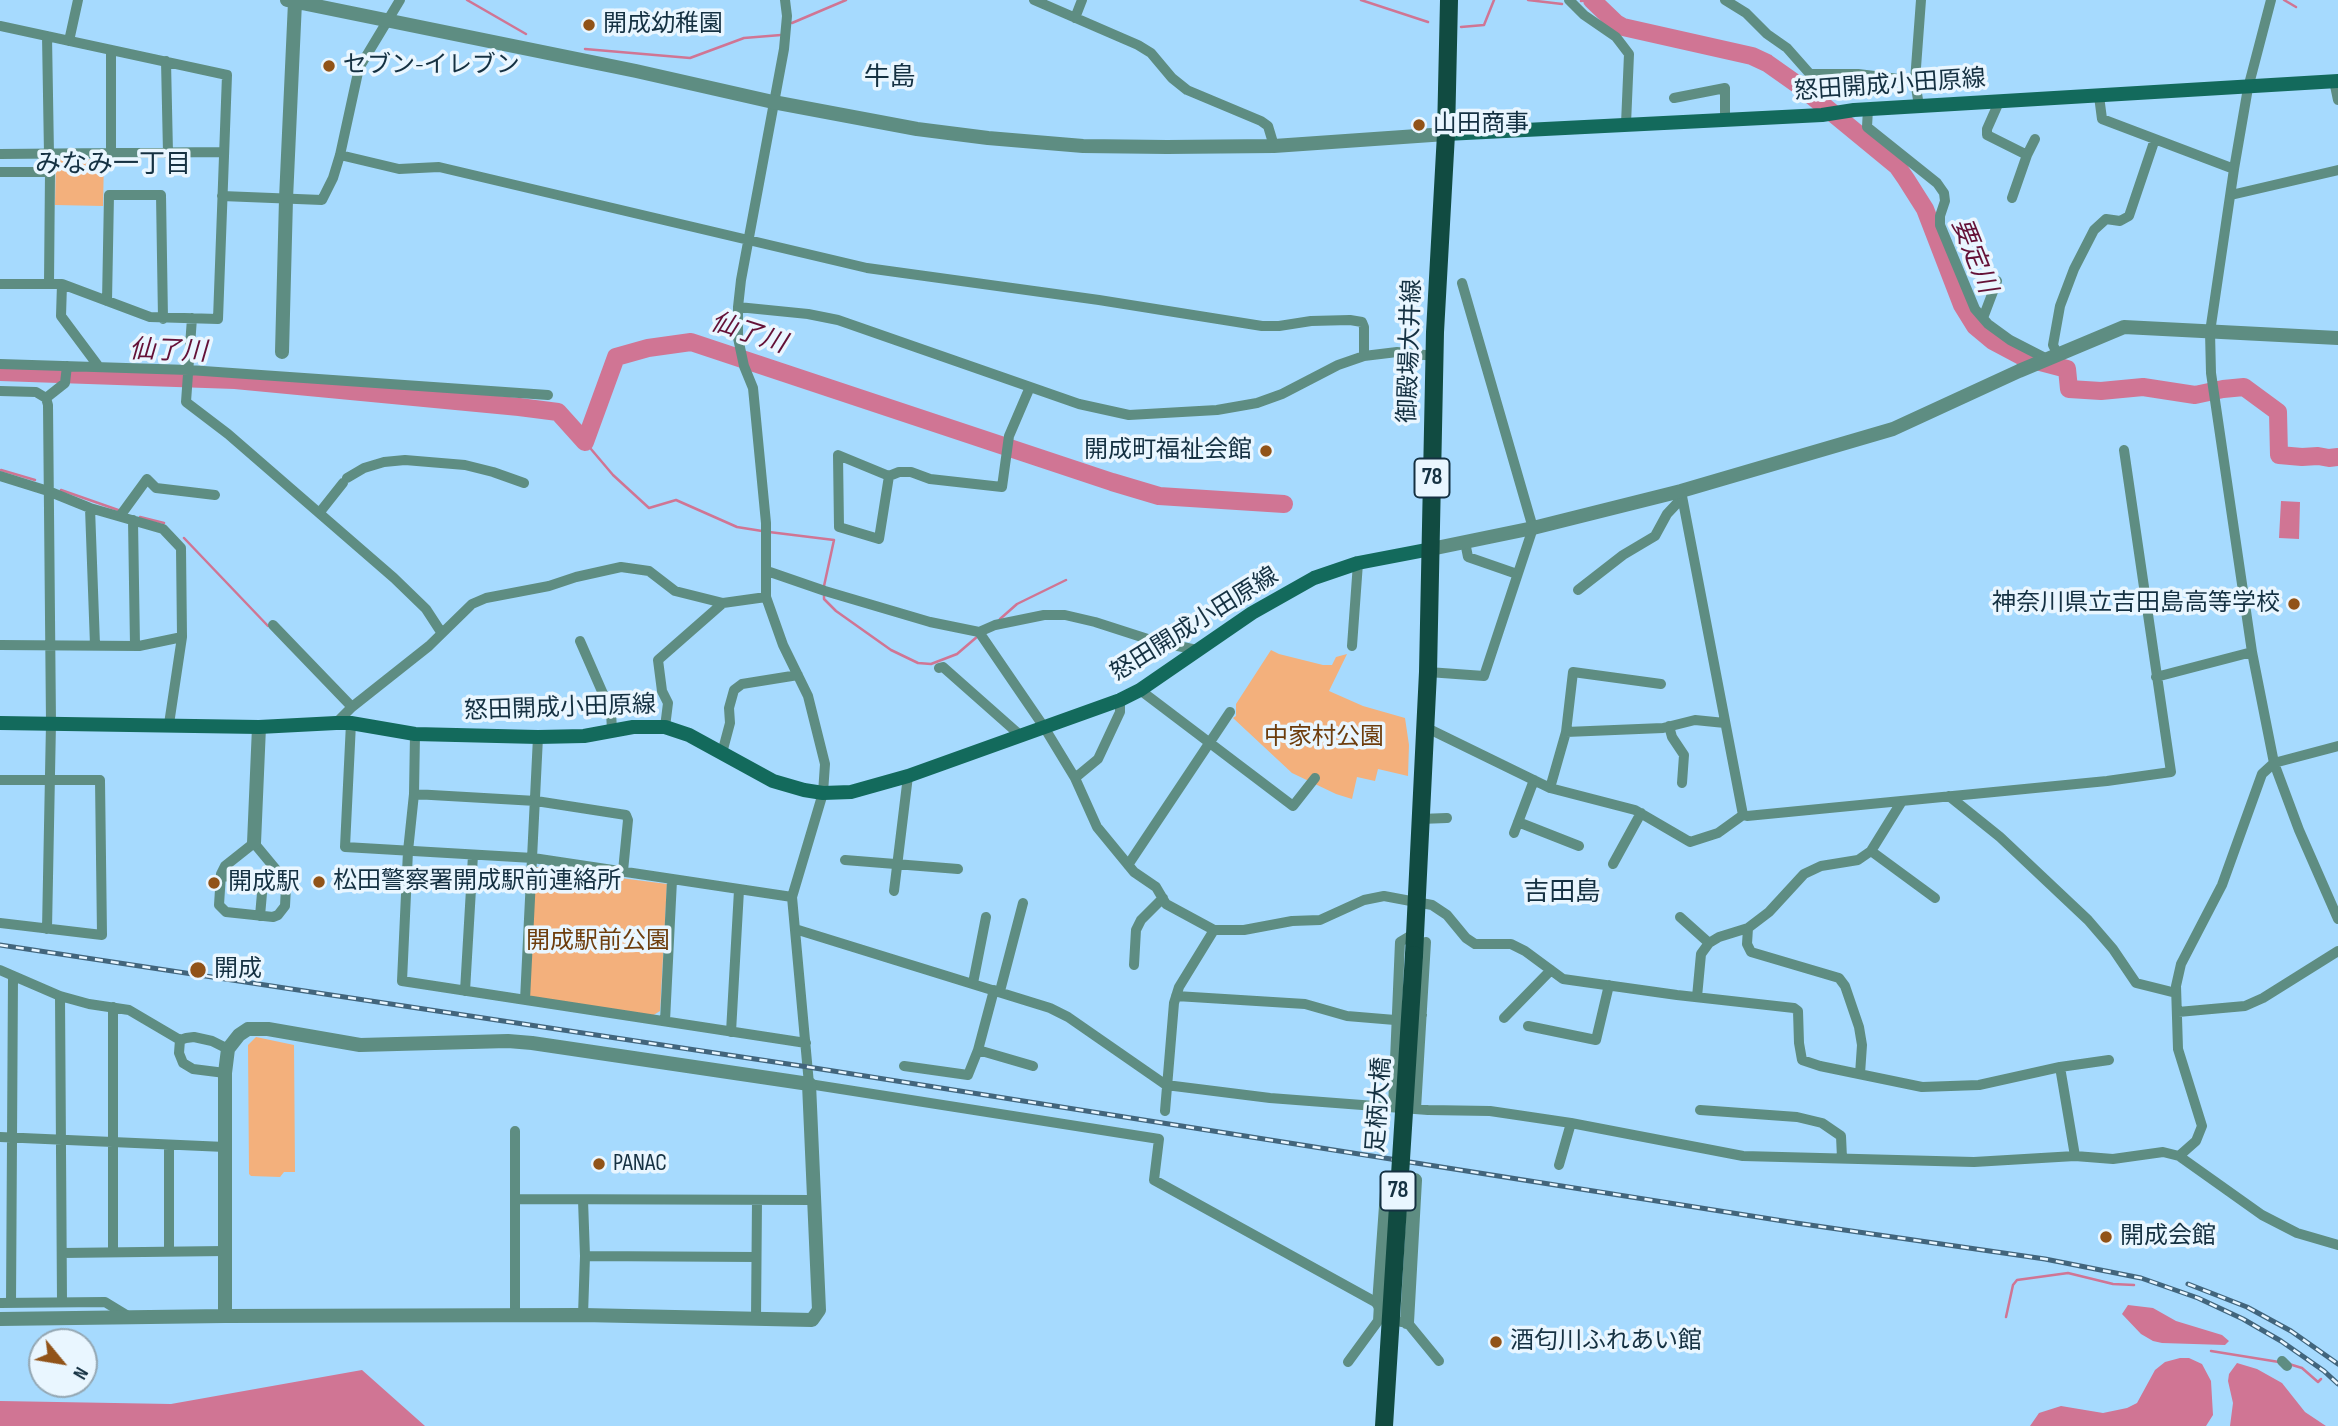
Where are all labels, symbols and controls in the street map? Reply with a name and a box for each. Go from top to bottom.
place label: 開成幼稚園 [603,11,723,39]
marker: 開成幼稚園 [581,17,597,33]
place label: セブン-イレブン [343,52,520,80]
marker: セブン-イレブン [321,58,337,74]
district label: 牛島 [864,62,916,94]
street label: 怒田開成小田原線 [1793,65,1987,107]
place label: 山田商事 [1433,111,1529,139]
marker: 山田商事 [1411,117,1427,133]
district label: みなみ一丁目 [35,149,191,181]
water label: 要定川 [1944,214,2002,298]
street label: 御殿場大井線 [1394,279,1428,423]
water label: 仙了川 [706,307,790,361]
water label: 仙了川 [128,335,208,369]
place label: 開成町福祉会館 [1084,437,1252,465]
marker: 開成町福祉会館 [1258,443,1274,459]
road number: 78 [1414,458,1450,498]
street label: 怒田開成小田原線 [1106,562,1284,688]
place label: 神奈川県立吉田島高等学校 [1992,590,2280,618]
marker: 神奈川県立吉田島高等学校 [2286,596,2302,612]
street label: 怒田開成小田原線 [464,691,656,727]
park label: 中家村公園 [1264,724,1384,752]
place label: 松田警察署開成駅前連絡所 [333,868,621,896]
place label: 開成駅 [228,869,300,897]
marker: 松田警察署開成駅前連絡所 [311,874,327,890]
marker: 開成駅 [206,875,222,891]
district label: 吉田島 [1523,877,1601,909]
park label: 開成駅前公園 [526,928,670,956]
place label: 開成 [214,956,262,984]
marker: 開成 [188,960,208,980]
street label: 足柄大橋 [1362,1056,1398,1154]
place label: PANAC [613,1150,667,1178]
marker: PANAC [591,1156,607,1172]
road number: 78 [1380,1172,1416,1210]
place label: 開成会館 [2120,1223,2216,1251]
marker: 開成会館 [2098,1229,2114,1245]
north arrow [28,1328,98,1398]
place label: 酒匂川ふれあい館 [1510,1328,1702,1356]
marker: 酒匂川ふれあい館 [1488,1334,1504,1350]
text: N [67,1363,92,1383]

